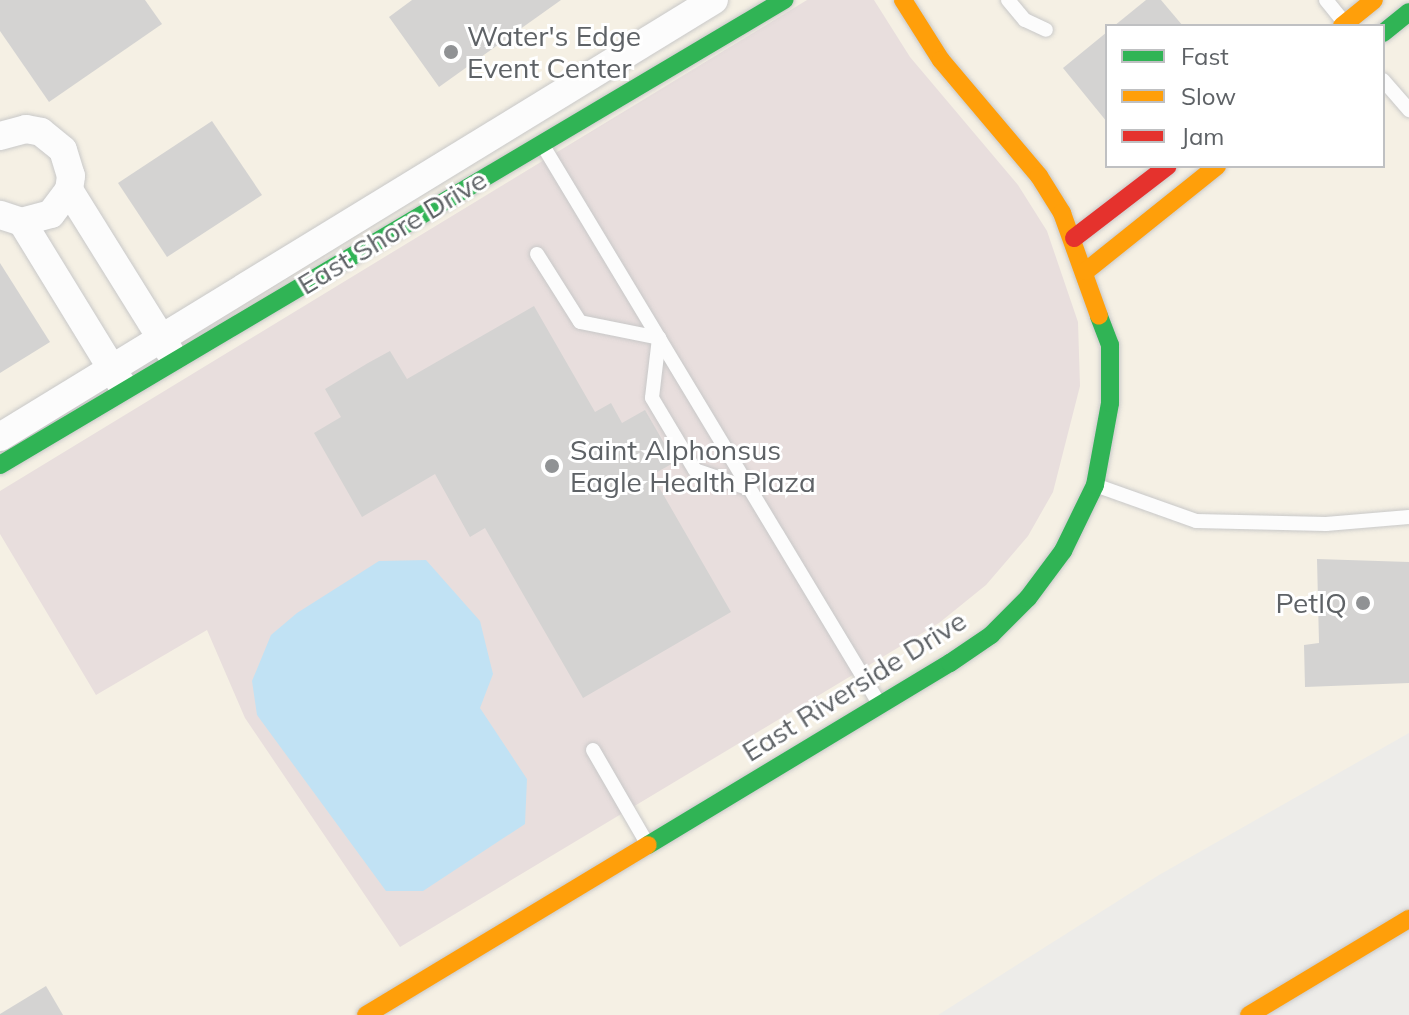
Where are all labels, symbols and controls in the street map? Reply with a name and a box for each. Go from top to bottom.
place label: Water's Edge Event Center [467,19,641,85]
legend [1105,24,1385,168]
text: Fast [1181,41,1229,71]
marker: Water's Edge Event Center [442,43,460,61]
text: Slow [1181,81,1236,111]
text: Jam [1181,121,1224,151]
street label: East Shore Drive [292,163,492,301]
place label: Saint Alphonsus Eagle Health Plaza [570,433,816,499]
marker: Saint Alphonsus Eagle Health Plaza [541,455,563,477]
place label: PetIQ [1276,586,1347,620]
marker: PetIQ [1354,594,1372,612]
street label: East Riverside Drive [736,604,972,768]

